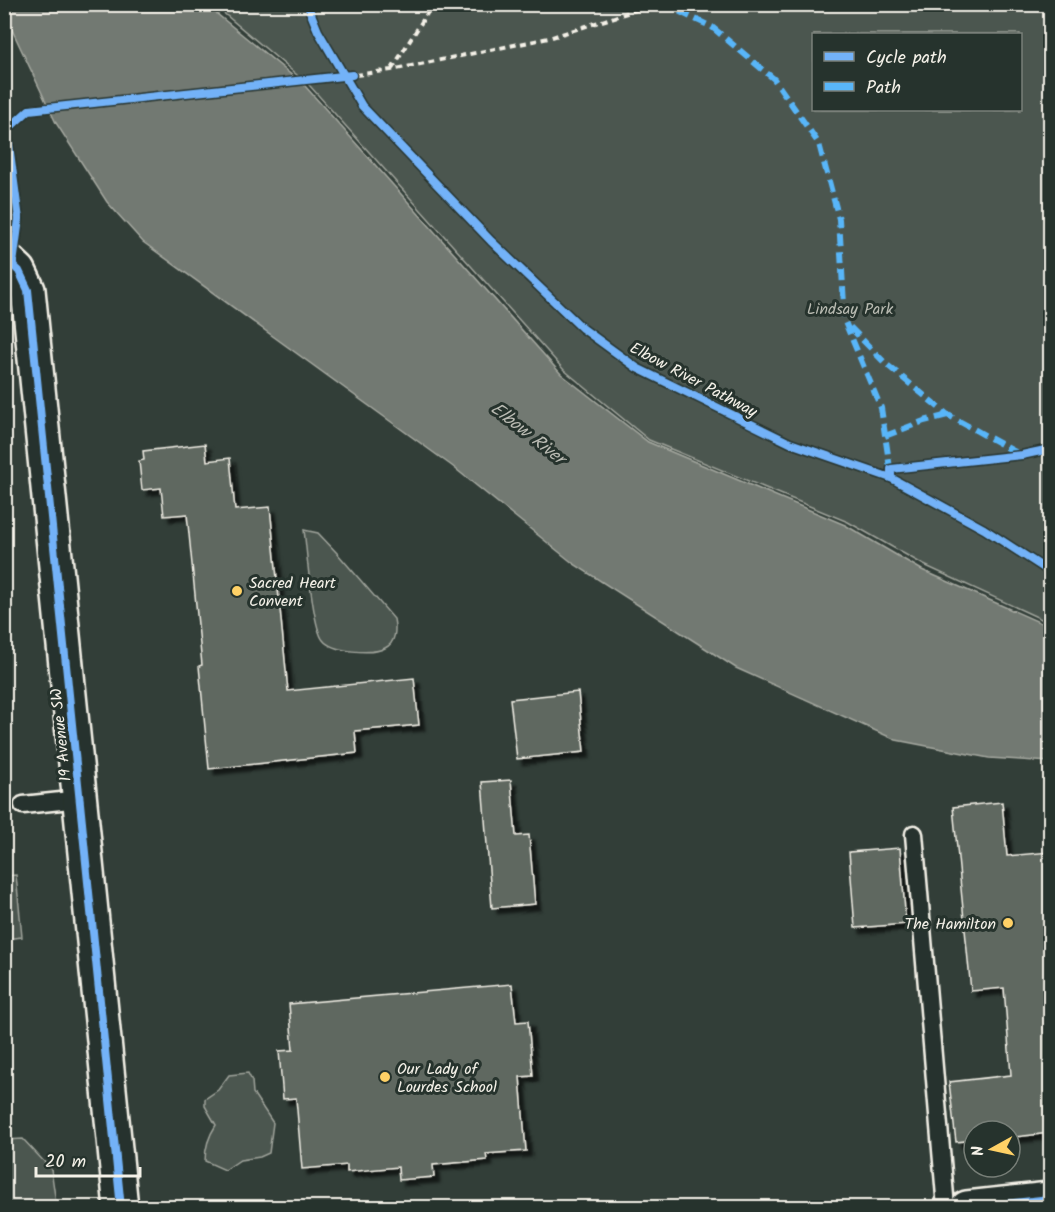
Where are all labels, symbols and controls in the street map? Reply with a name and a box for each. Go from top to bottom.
legend [812,33,1022,111]
text: Cycle path [866,44,947,73]
text: Path [866,74,901,103]
park label: Lindsay Park [807,297,894,322]
street label: Elbow River Pathway [625,336,762,425]
water label: Elbow River [483,396,574,475]
place label: Sacred Heart Convent [249,571,337,614]
marker: Sacred Heart Convent [230,584,244,598]
street label: 19 Avenue SW [44,687,79,783]
place label: The Hamilton [905,912,996,937]
marker: The Hamilton [1001,916,1015,930]
place label: Our Lady of Lourdes School [397,1057,497,1100]
marker: Our Lady of Lourdes School [378,1070,392,1084]
north arrow [962,1119,1022,1179]
scale bar [36,1140,140,1178]
text: N [966,1144,992,1158]
text: 20 m [45,1148,86,1177]

